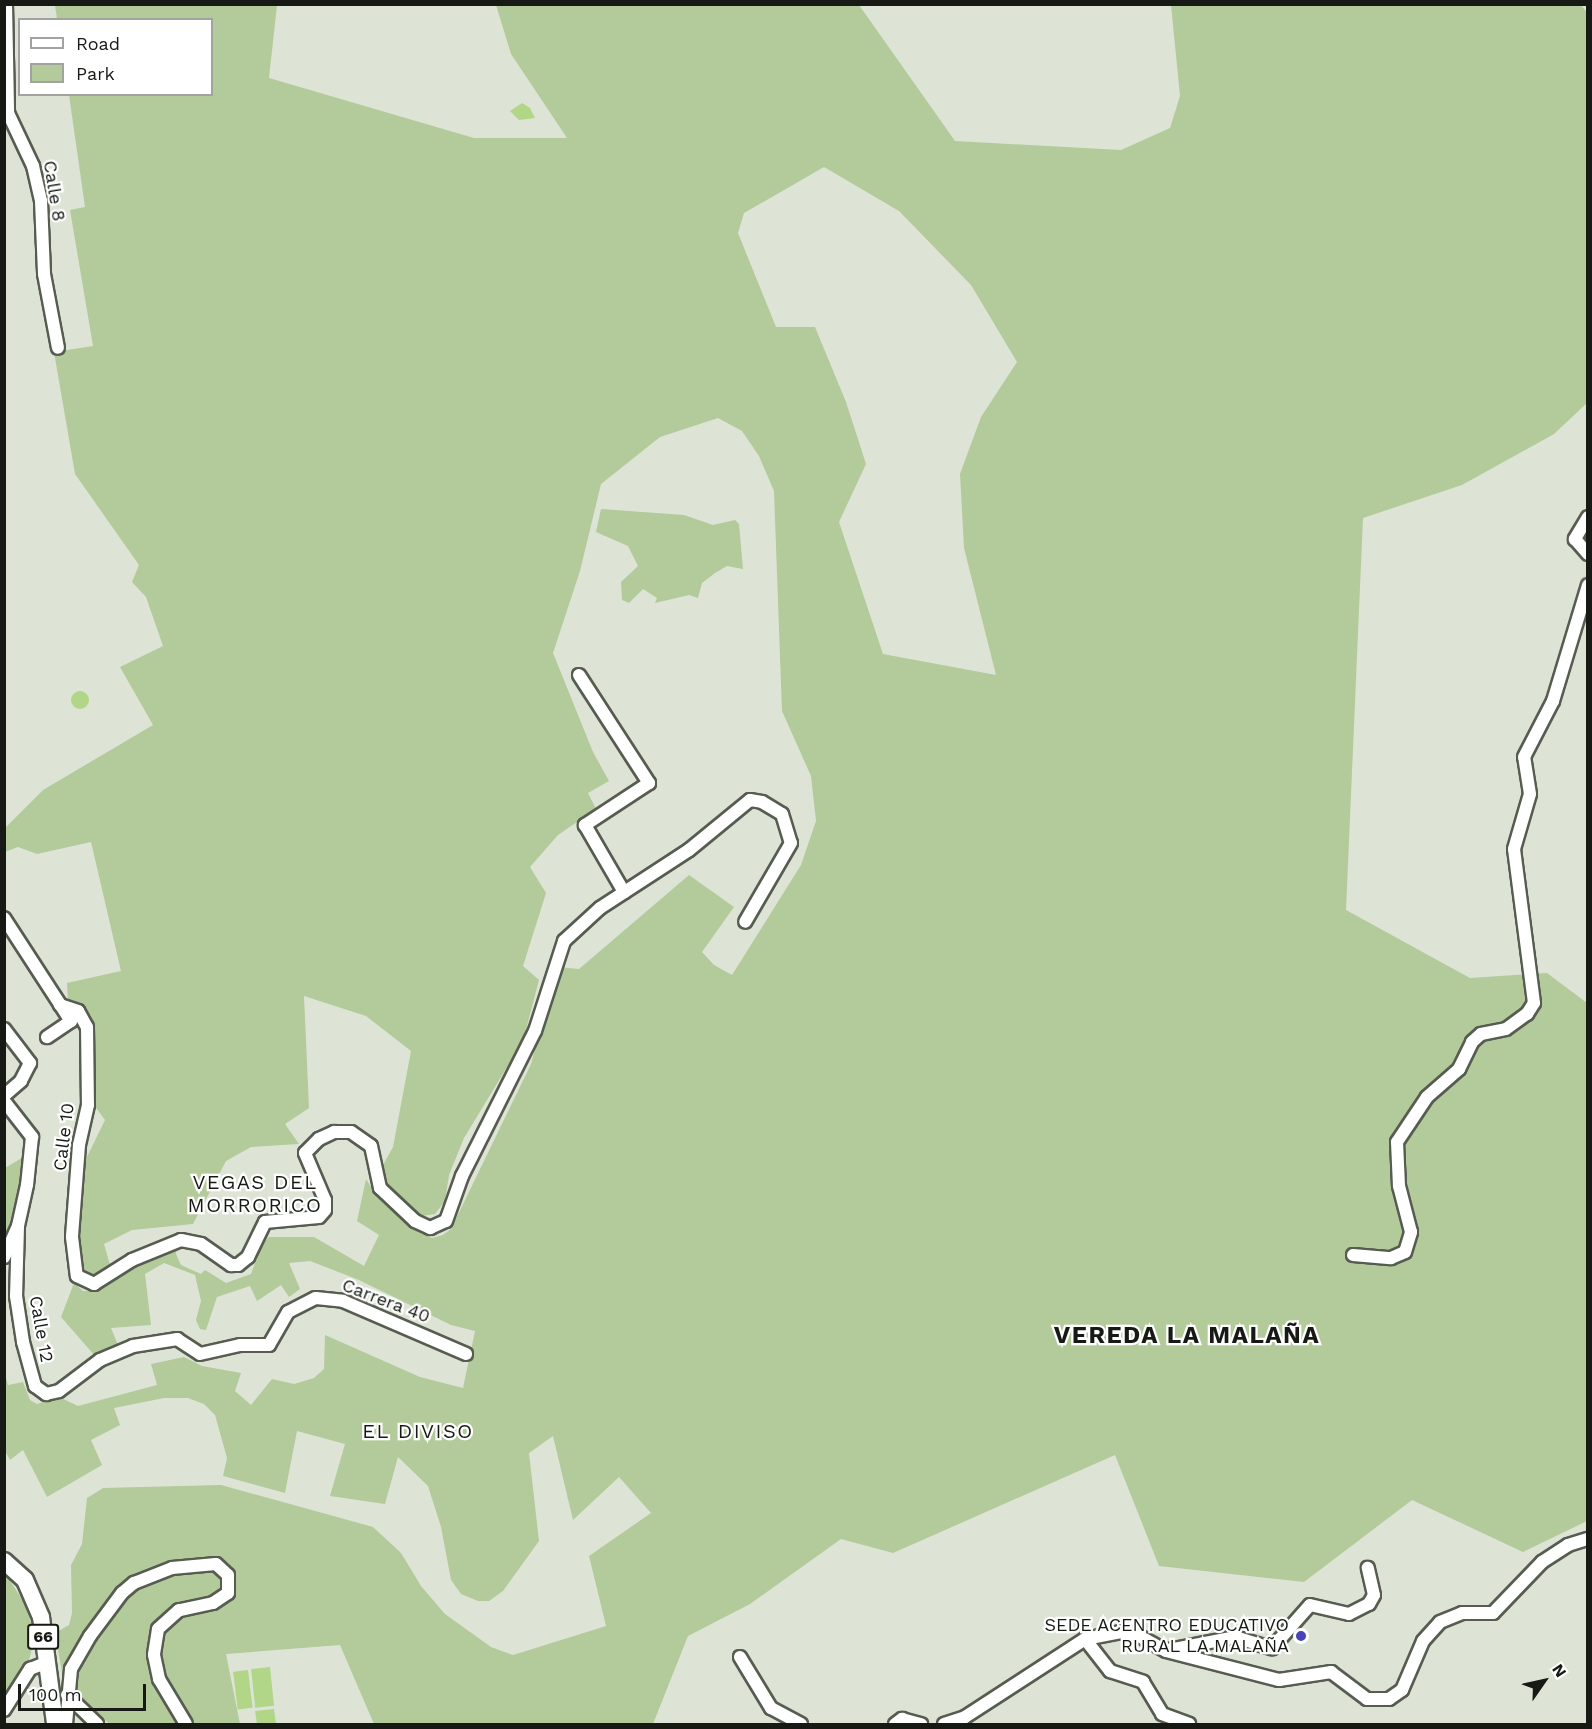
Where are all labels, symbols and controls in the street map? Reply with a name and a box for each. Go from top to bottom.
legend [18,18,213,96]
text: Road [76,33,120,54]
text: Park [76,63,115,84]
street label: Calle 8 [39,159,69,223]
street label: Calle 10 [49,1102,79,1172]
district label: VEGAS DEL MORRORICO [188,1171,322,1218]
street label: Carrera 40 [339,1274,433,1328]
street label: Calle 12 [24,1294,58,1364]
district label: VEREDA LA MALAÑA [1053,1322,1321,1350]
district label: EL DIVISO [362,1419,474,1443]
place label: SEDE ACENTRO EDUCATIVO RURAL LA MALAÑA [1044,1615,1289,1658]
road number: 66 [26,1624,60,1650]
marker: SEDE ACENTRO EDUCATIVO RURAL LA MALAÑA [1294,1629,1308,1643]
north arrow [1514,1651,1574,1711]
text: N [1548,1660,1571,1681]
scale bar [21,1672,148,1710]
text: 100 m [29,1684,82,1705]

